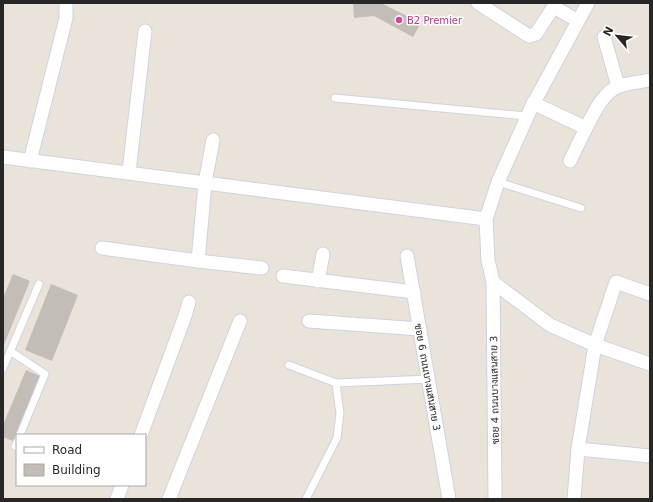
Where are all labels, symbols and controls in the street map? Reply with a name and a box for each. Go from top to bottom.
marker: B2 Premier [394,15,404,25]
place label: B2 Premier [407,15,463,26]
north arrow [597,16,637,56]
text: N [601,24,617,39]
street label: ซอย 6 ถนนบางแสนสาย 3 [413,323,442,432]
street label: ซอย 4 ถนนบางแสนสาย 3 [488,336,501,444]
legend [16,434,146,486]
text: Road [52,443,82,457]
text: Building [52,463,101,477]

